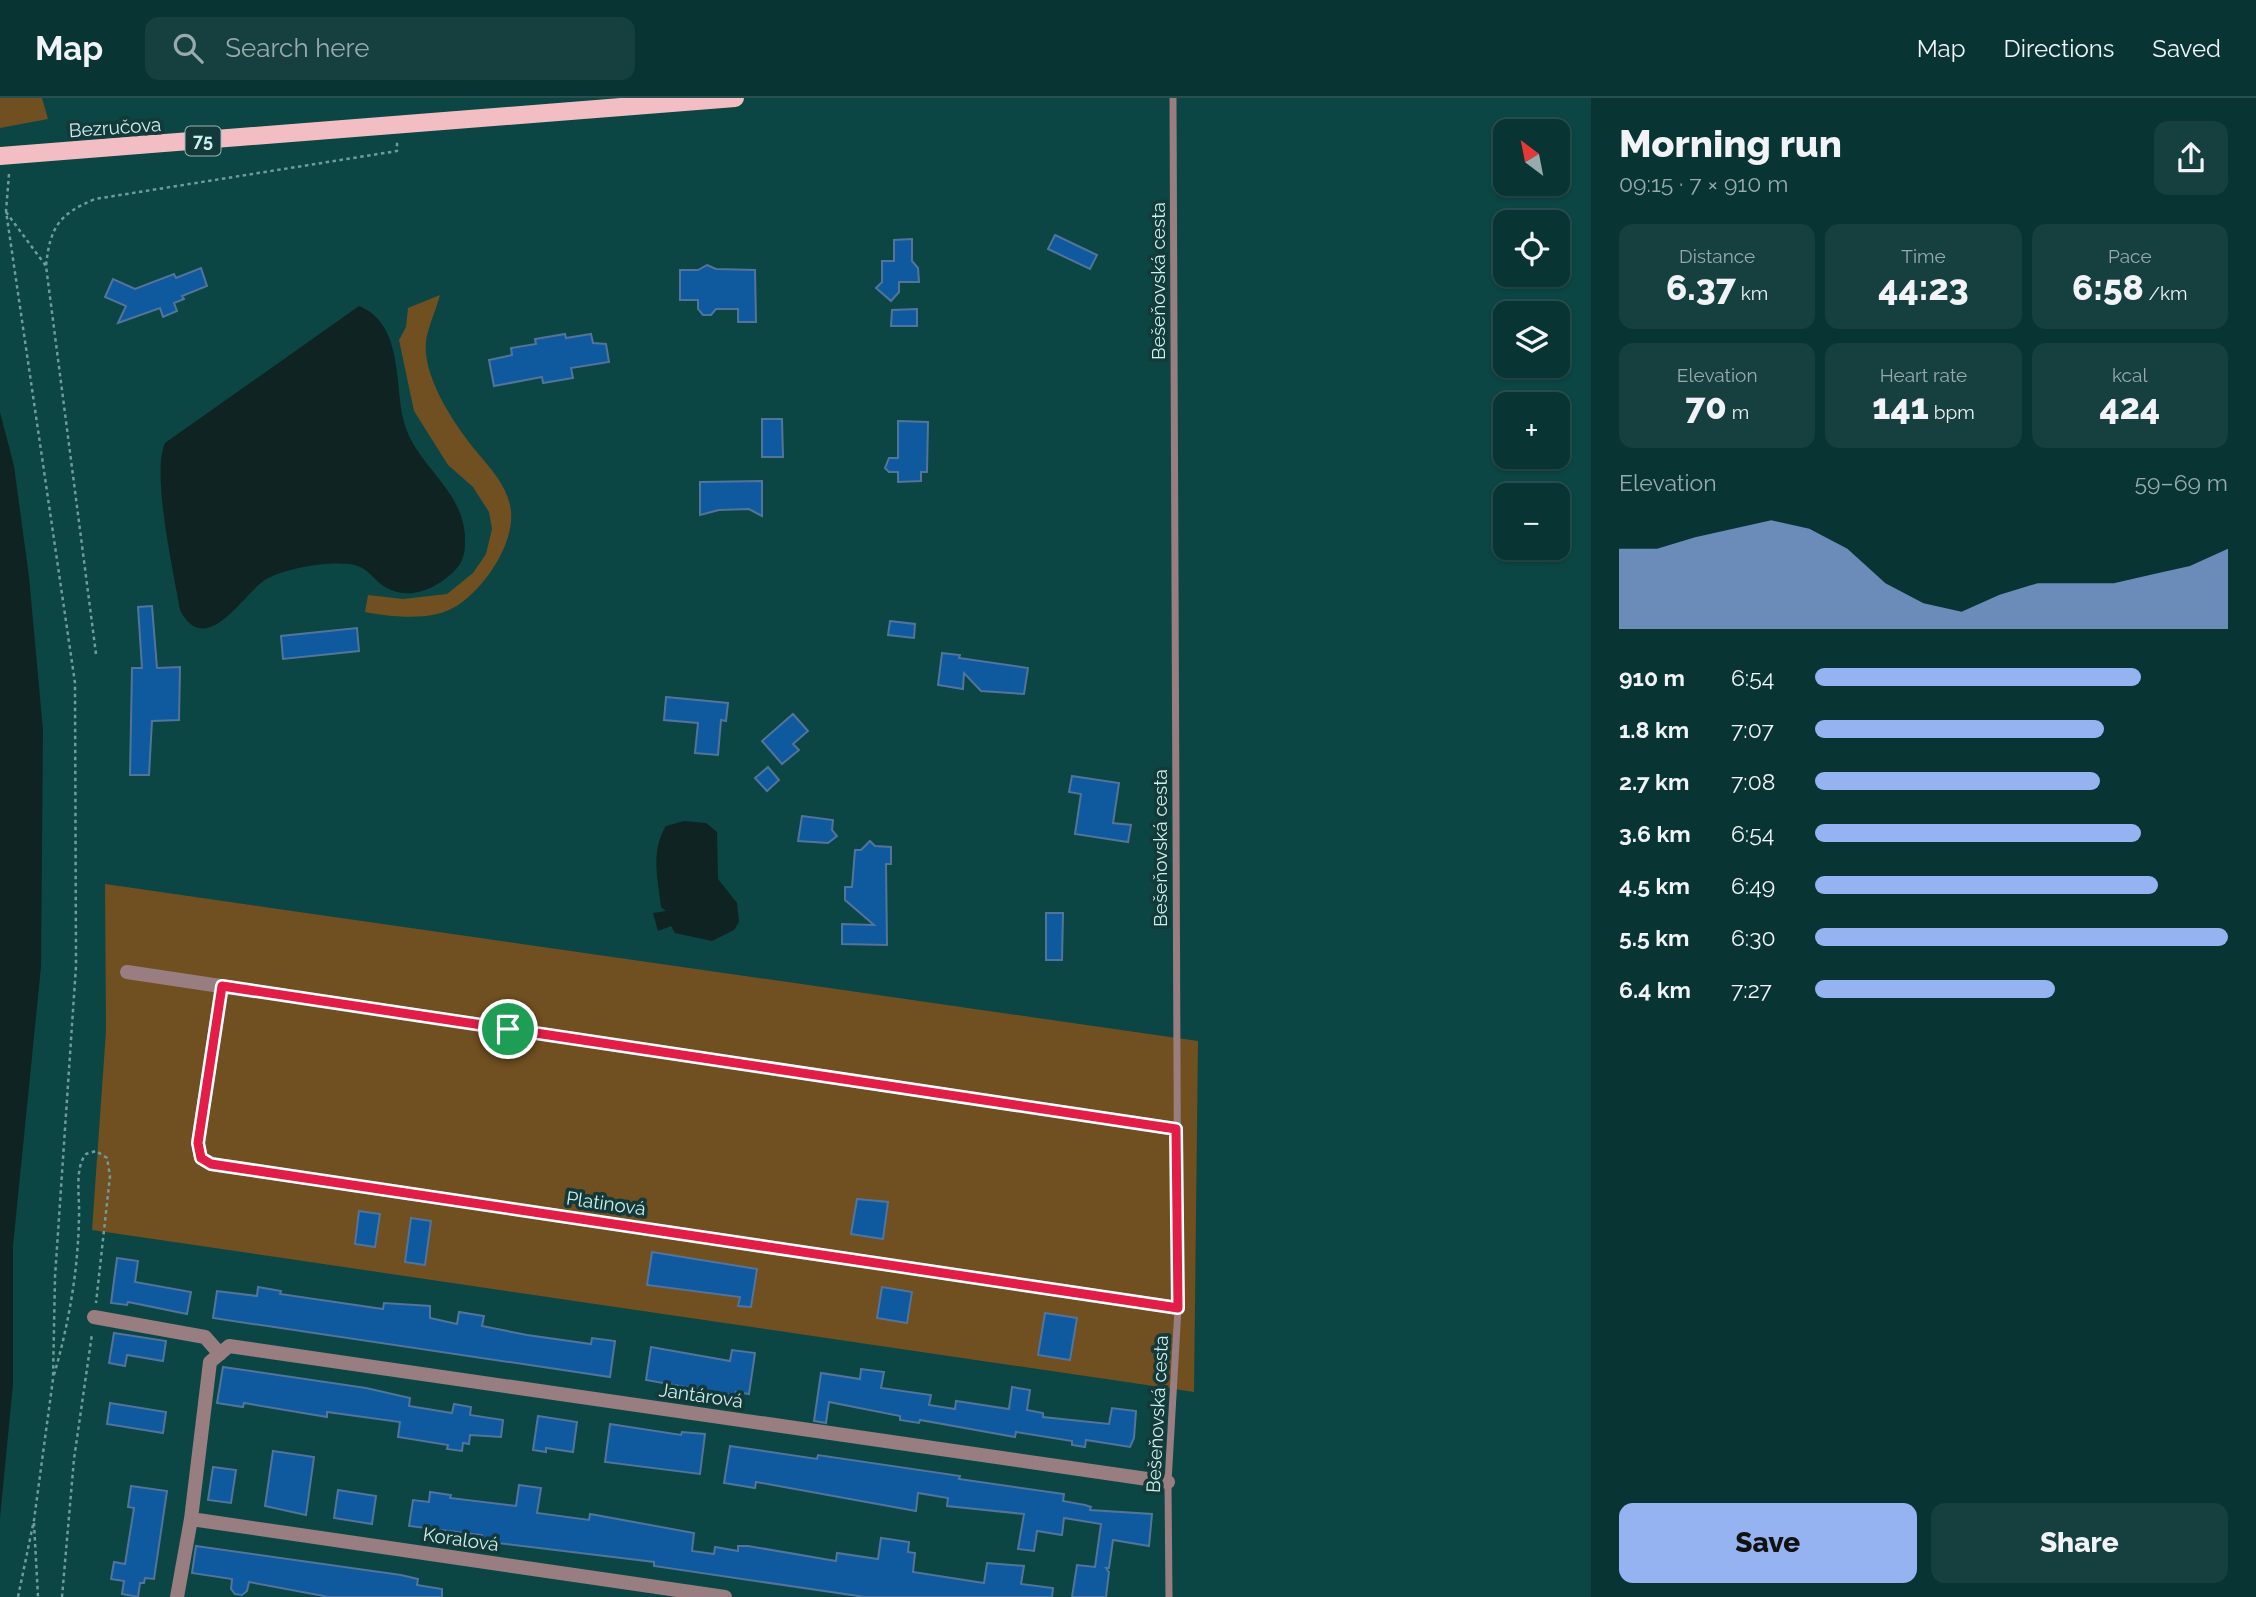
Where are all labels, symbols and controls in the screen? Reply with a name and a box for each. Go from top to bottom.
search box [145,17,635,80]
text: Map [35,29,103,68]
icon: search [169,29,207,67]
text: Search here [225,33,370,63]
text: Map [1917,34,1966,63]
text: Directions [2004,34,2114,63]
text: Saved [2152,34,2221,63]
street label: Bezručova [68,113,162,141]
north arrow [1493,119,1570,196]
map controls [1493,119,1570,560]
text: Morning run [1619,121,1842,166]
button: share [2154,121,2228,195]
road number: 75 [186,126,220,156]
text: 09:15 · 7 × 910 m [1619,170,1788,197]
street label: Bešeňovská cesta [1147,202,1169,360]
button: locate [1493,210,1570,287]
text: Distance [1679,245,1755,267]
text: Time [1901,245,1946,267]
text: Pace [2108,245,2152,267]
text: 6.37 [1666,267,1736,308]
text: 44:23 [1878,267,1969,308]
text: 6:58 [2072,267,2144,308]
text: km [1736,282,1768,304]
text: /km [2144,282,2188,304]
button: layers [1493,301,1570,378]
text: Elevation [1677,364,1758,386]
text: Heart rate [1880,364,1967,386]
text: kcal [2112,364,2148,386]
text: 70 [1685,386,1727,427]
text: 141 [1872,386,1929,427]
text: 424 [2099,386,2160,427]
button: + [1493,392,1570,469]
text: m [1727,401,1749,423]
text: bpm [1929,401,1975,423]
text: Elevation [1619,469,1717,496]
text: 59–69 m [2135,469,2228,496]
button: − [1493,483,1570,560]
text: 910 m [1619,664,1685,691]
text: 6:54 [1731,664,1774,691]
text: 1.8 km [1619,716,1689,743]
text: 7:07 [1731,716,1774,743]
text: 2.7 km [1619,768,1689,795]
text: 7:08 [1731,768,1775,795]
street label: Bešeňovská cesta [1149,769,1171,927]
text: 3.6 km [1619,820,1691,847]
text: 6:54 [1731,820,1774,847]
text: 4.5 km [1619,872,1690,899]
text: 6:49 [1731,872,1775,899]
text: 5.5 km [1619,924,1689,951]
text: 6:30 [1731,924,1776,951]
text: 6.4 km [1619,976,1691,1003]
text: 7:27 [1731,976,1772,1003]
pin [478,999,538,1059]
icon: arrive [489,1010,527,1048]
street label: Platinová [565,1187,647,1219]
street label: Bešeňovská cesta [1142,1335,1172,1493]
street label: Jantárová [658,1378,744,1412]
button: Save [1619,1503,1917,1583]
button: Share [1931,1503,2228,1583]
street label: Koralová [422,1523,500,1555]

